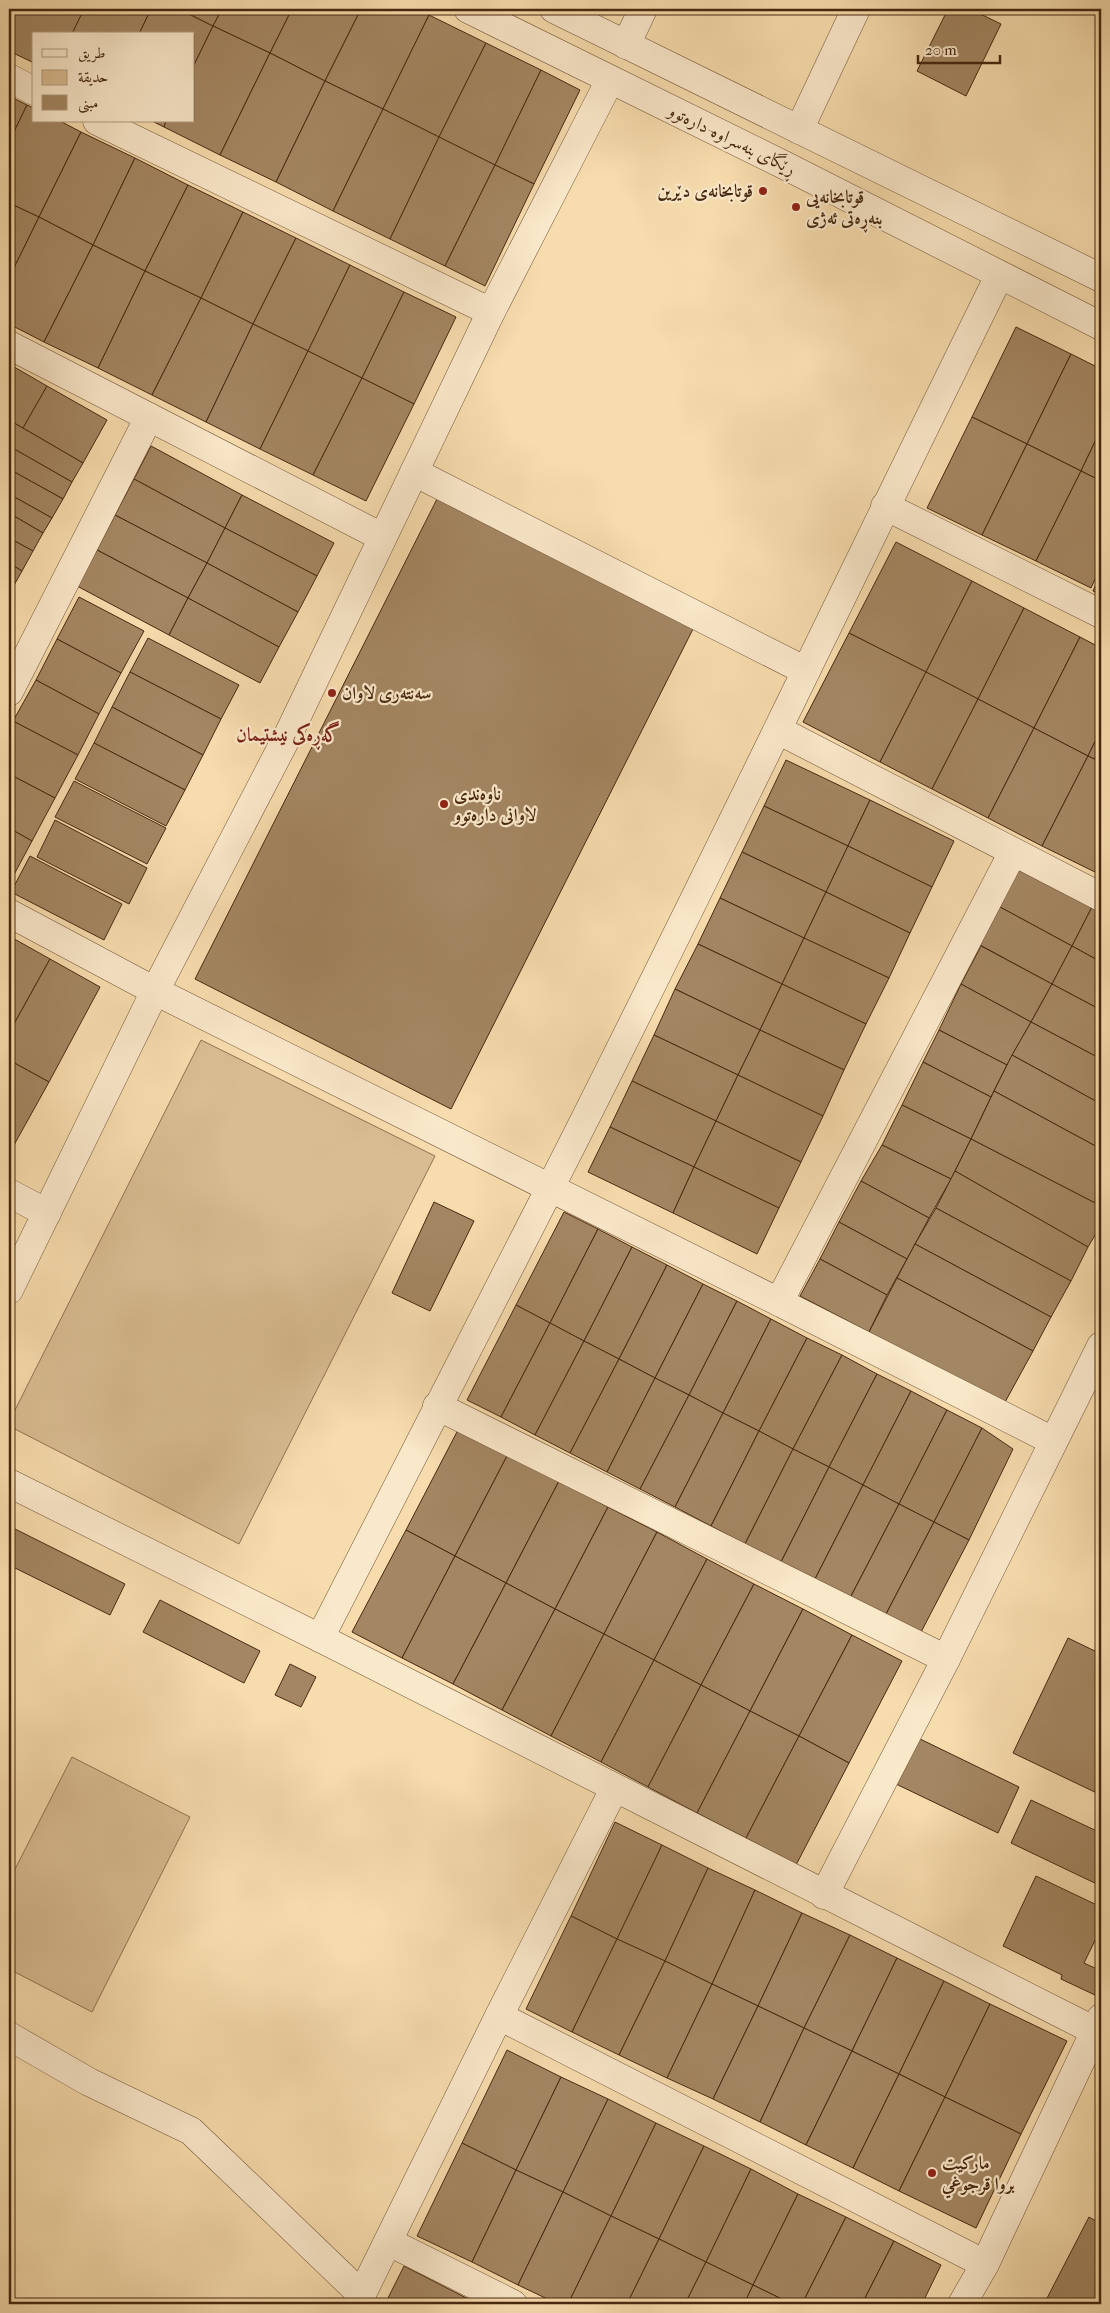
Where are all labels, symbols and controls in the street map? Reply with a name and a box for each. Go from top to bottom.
legend [32,32,195,122]
scale bar [918,32,1000,64]
text: 20 m [925,41,957,59]
text: طريق [78,44,105,63]
text: حديقة [78,68,108,86]
text: مبنى [78,94,98,114]
street label: ڕێگای بنەسراوە-دارەتوو [661,97,800,183]
place label: قوتابخانەى دێرین [657,181,753,202]
marker: قوتابخانەى دێرین [757,185,769,197]
place label: قوتابخانەیی بنەڕەتی ئەژی [805,187,882,233]
marker: قوتابخانەیی بنەڕەتی ئەژی [790,201,802,213]
place label: سەنتەری لاوان [342,683,432,704]
marker: سەنتەری لاوان [326,687,338,699]
district label: گەڕەکی نیشتیمان [236,721,340,751]
place label: ناوەندی لاوانی دارەتوو [452,784,537,826]
marker: ناوەندی لاوانی دارەتوو [438,798,450,810]
place label: ماركيت بروا قرجوغي [941,2153,1015,2199]
marker: ماركيت بروا قرجوغي [926,2167,938,2179]

